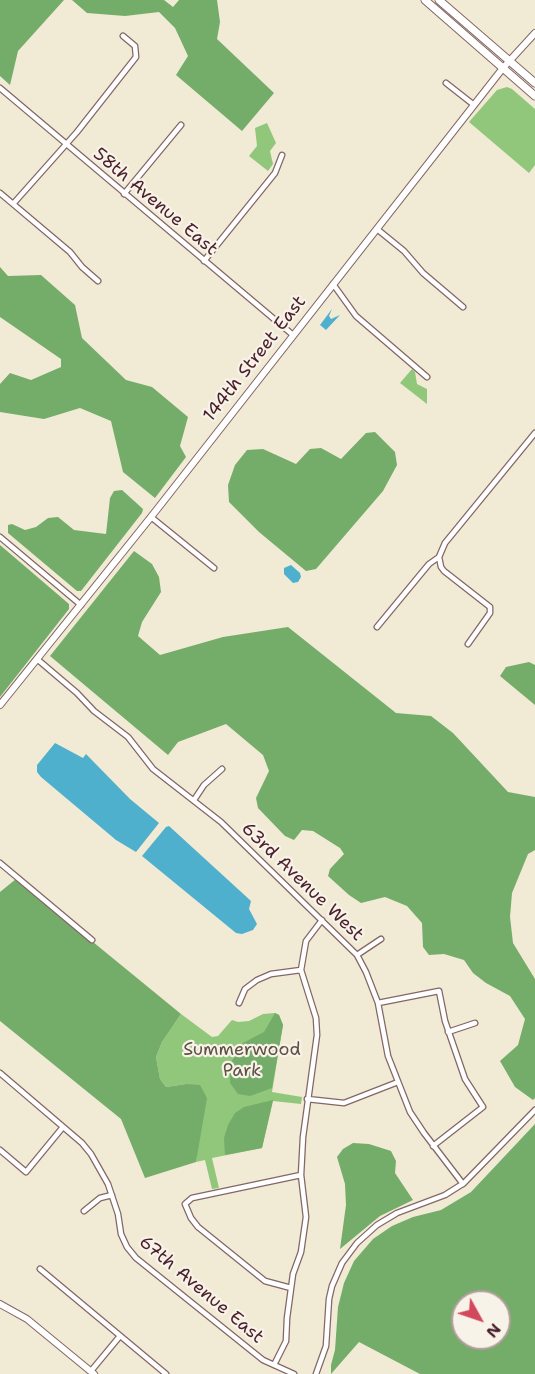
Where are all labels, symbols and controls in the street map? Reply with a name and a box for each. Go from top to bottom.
street label: 58th Avenue East [88,144,222,260]
street label: 144th Street East [199,292,311,426]
street label: 63rd Avenue West [236,818,368,946]
park label: Summerwood Park [183,1039,301,1082]
street label: 67th Avenue East [134,1232,268,1348]
north arrow [451,1290,511,1350]
text: N [482,1319,506,1342]

